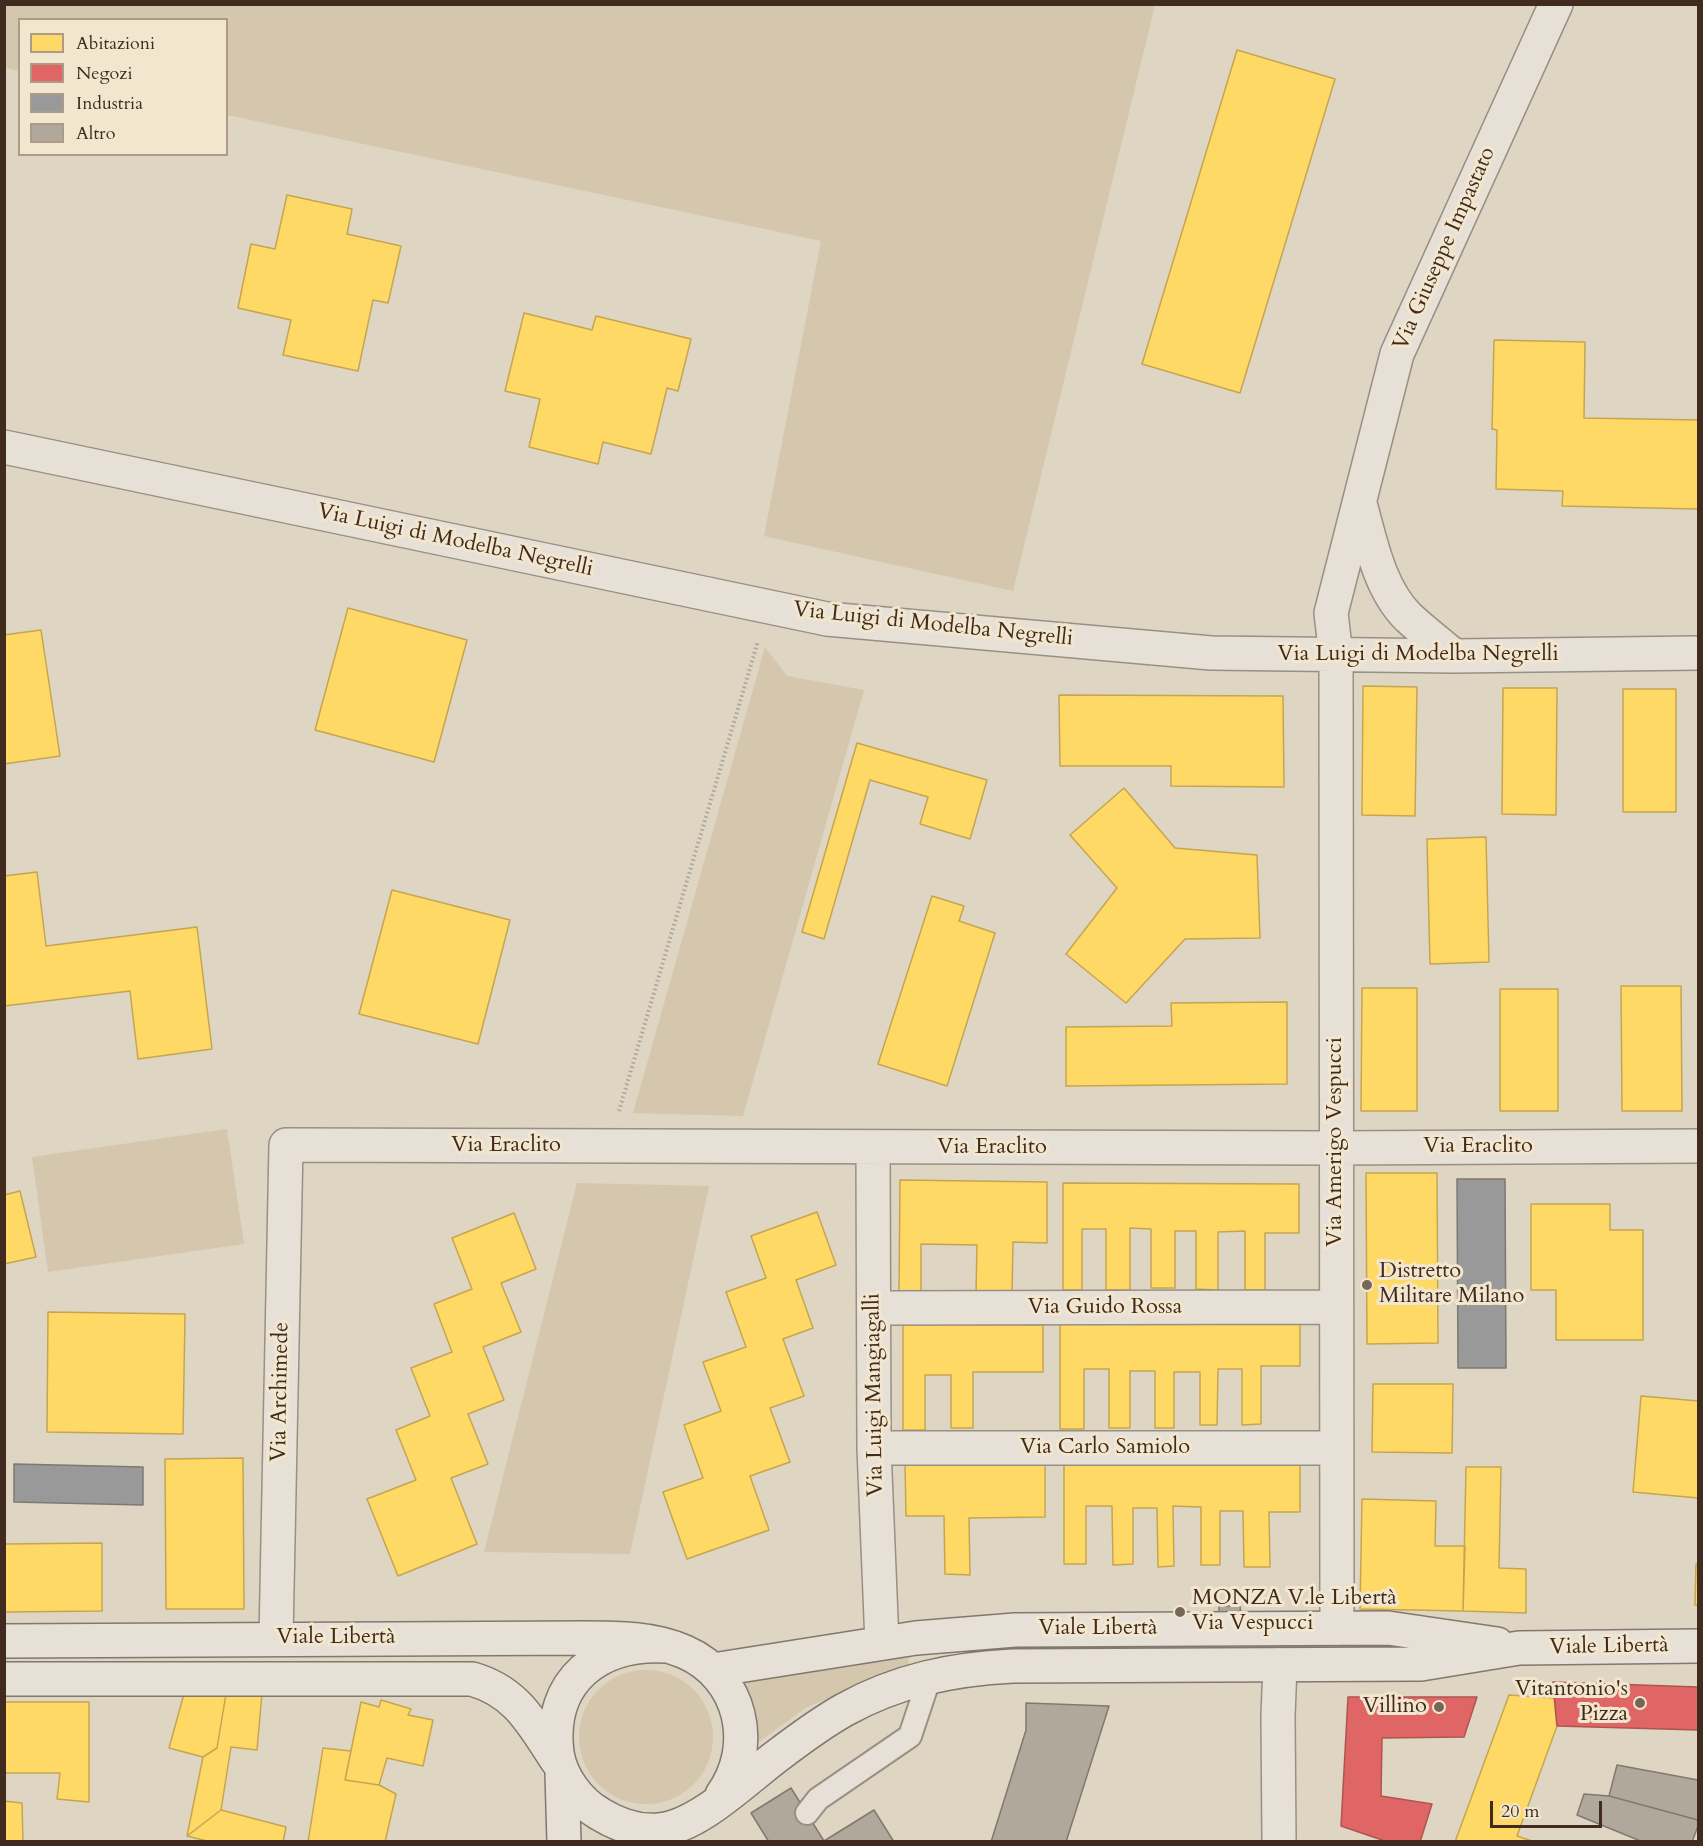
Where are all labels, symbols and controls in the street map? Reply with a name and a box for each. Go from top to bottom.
legend [18,18,228,156]
text: Abitazioni [76,31,155,56]
text: Negozi [76,61,132,86]
text: Industria [76,91,143,116]
text: Altro [76,121,115,146]
street label: Via Giuseppe Impastato [1388,143,1502,355]
street label: Via Luigi di Modelba Negrelli [315,499,595,583]
street label: Via Luigi di Modelba Negrelli [792,597,1074,653]
street label: Via Luigi di Modelba Negrelli [1277,642,1559,668]
street label: Via Amerigo Vespucci [1323,1037,1349,1247]
street label: Via Eraclito [451,1133,561,1159]
street label: Via Eraclito [1423,1134,1533,1160]
street label: Via Eraclito [937,1135,1047,1161]
place label: Distretto Militare Milano [1379,1259,1524,1310]
marker: Distretto Militare Milano [1360,1278,1374,1292]
street label: Via Luigi Mangiagalli [860,1293,890,1497]
street label: Via Guido Rossa [1028,1295,1182,1321]
street label: Via Archimede [267,1322,295,1462]
street label: Via Carlo Samiolo [1020,1435,1190,1461]
place label: MONZA V.le Libertà Via Vespucci [1192,1586,1397,1638]
marker: MONZA V.le Libertà Via Vespucci [1173,1605,1187,1619]
street label: Viale Libertà [1038,1616,1158,1642]
street label: Viale Libertà [276,1625,396,1651]
street label: Viale Libertà [1549,1633,1669,1661]
place label: Vitantonio's Pizza [1515,1677,1628,1729]
place label: Villino [1363,1694,1427,1720]
marker: Vitantonio's Pizza [1633,1696,1647,1710]
marker: Villino [1432,1700,1446,1714]
scale bar [1493,1789,1606,1827]
text: 20 m [1501,1799,1540,1824]

